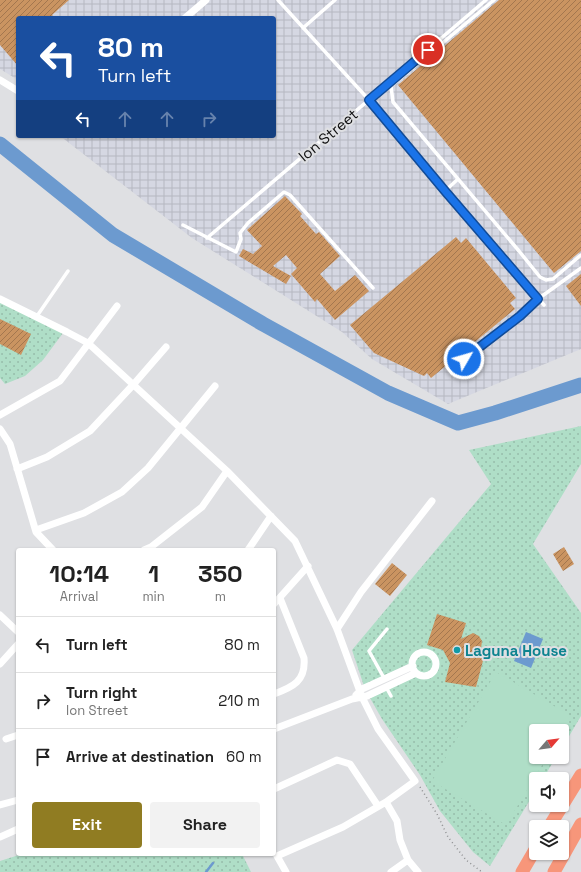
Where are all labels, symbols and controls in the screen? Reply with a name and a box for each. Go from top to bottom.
text: 80 m [98,29,164,65]
icon: left [32,32,84,84]
pin [411,33,445,67]
icon: arrive [417,39,439,61]
text: Turn left [98,64,171,87]
street label: Ion Street [294,105,362,165]
icon: left [72,108,94,130]
icon: ahead [114,108,136,130]
icon: ahead [156,108,178,130]
icon: right [198,108,220,130]
position arrow [443,338,485,380]
text: 10:14 [49,558,109,589]
text: 1 [148,558,159,589]
text: 350 [198,558,243,589]
text: Arrival [60,588,99,605]
text: min [142,588,165,605]
text: m [215,588,226,605]
icon: left [32,634,54,656]
text: Turn left [66,635,128,654]
text: 80 m [224,635,260,654]
place label: Laguna House [465,641,567,660]
marker: Laguna House [452,645,462,655]
text: Turn right [66,683,137,702]
icon: right [32,690,54,712]
text: 210 m [218,691,260,710]
text: Ion Street [66,702,128,719]
north arrow [529,724,569,764]
map controls [529,724,569,860]
icon: arrive [32,746,54,768]
text: Arrive at destination [66,747,214,766]
text: 60 m [226,747,262,766]
button: sound [529,772,569,812]
button: Exit [32,802,142,848]
button: Share [150,802,260,848]
button: layers [529,820,569,860]

